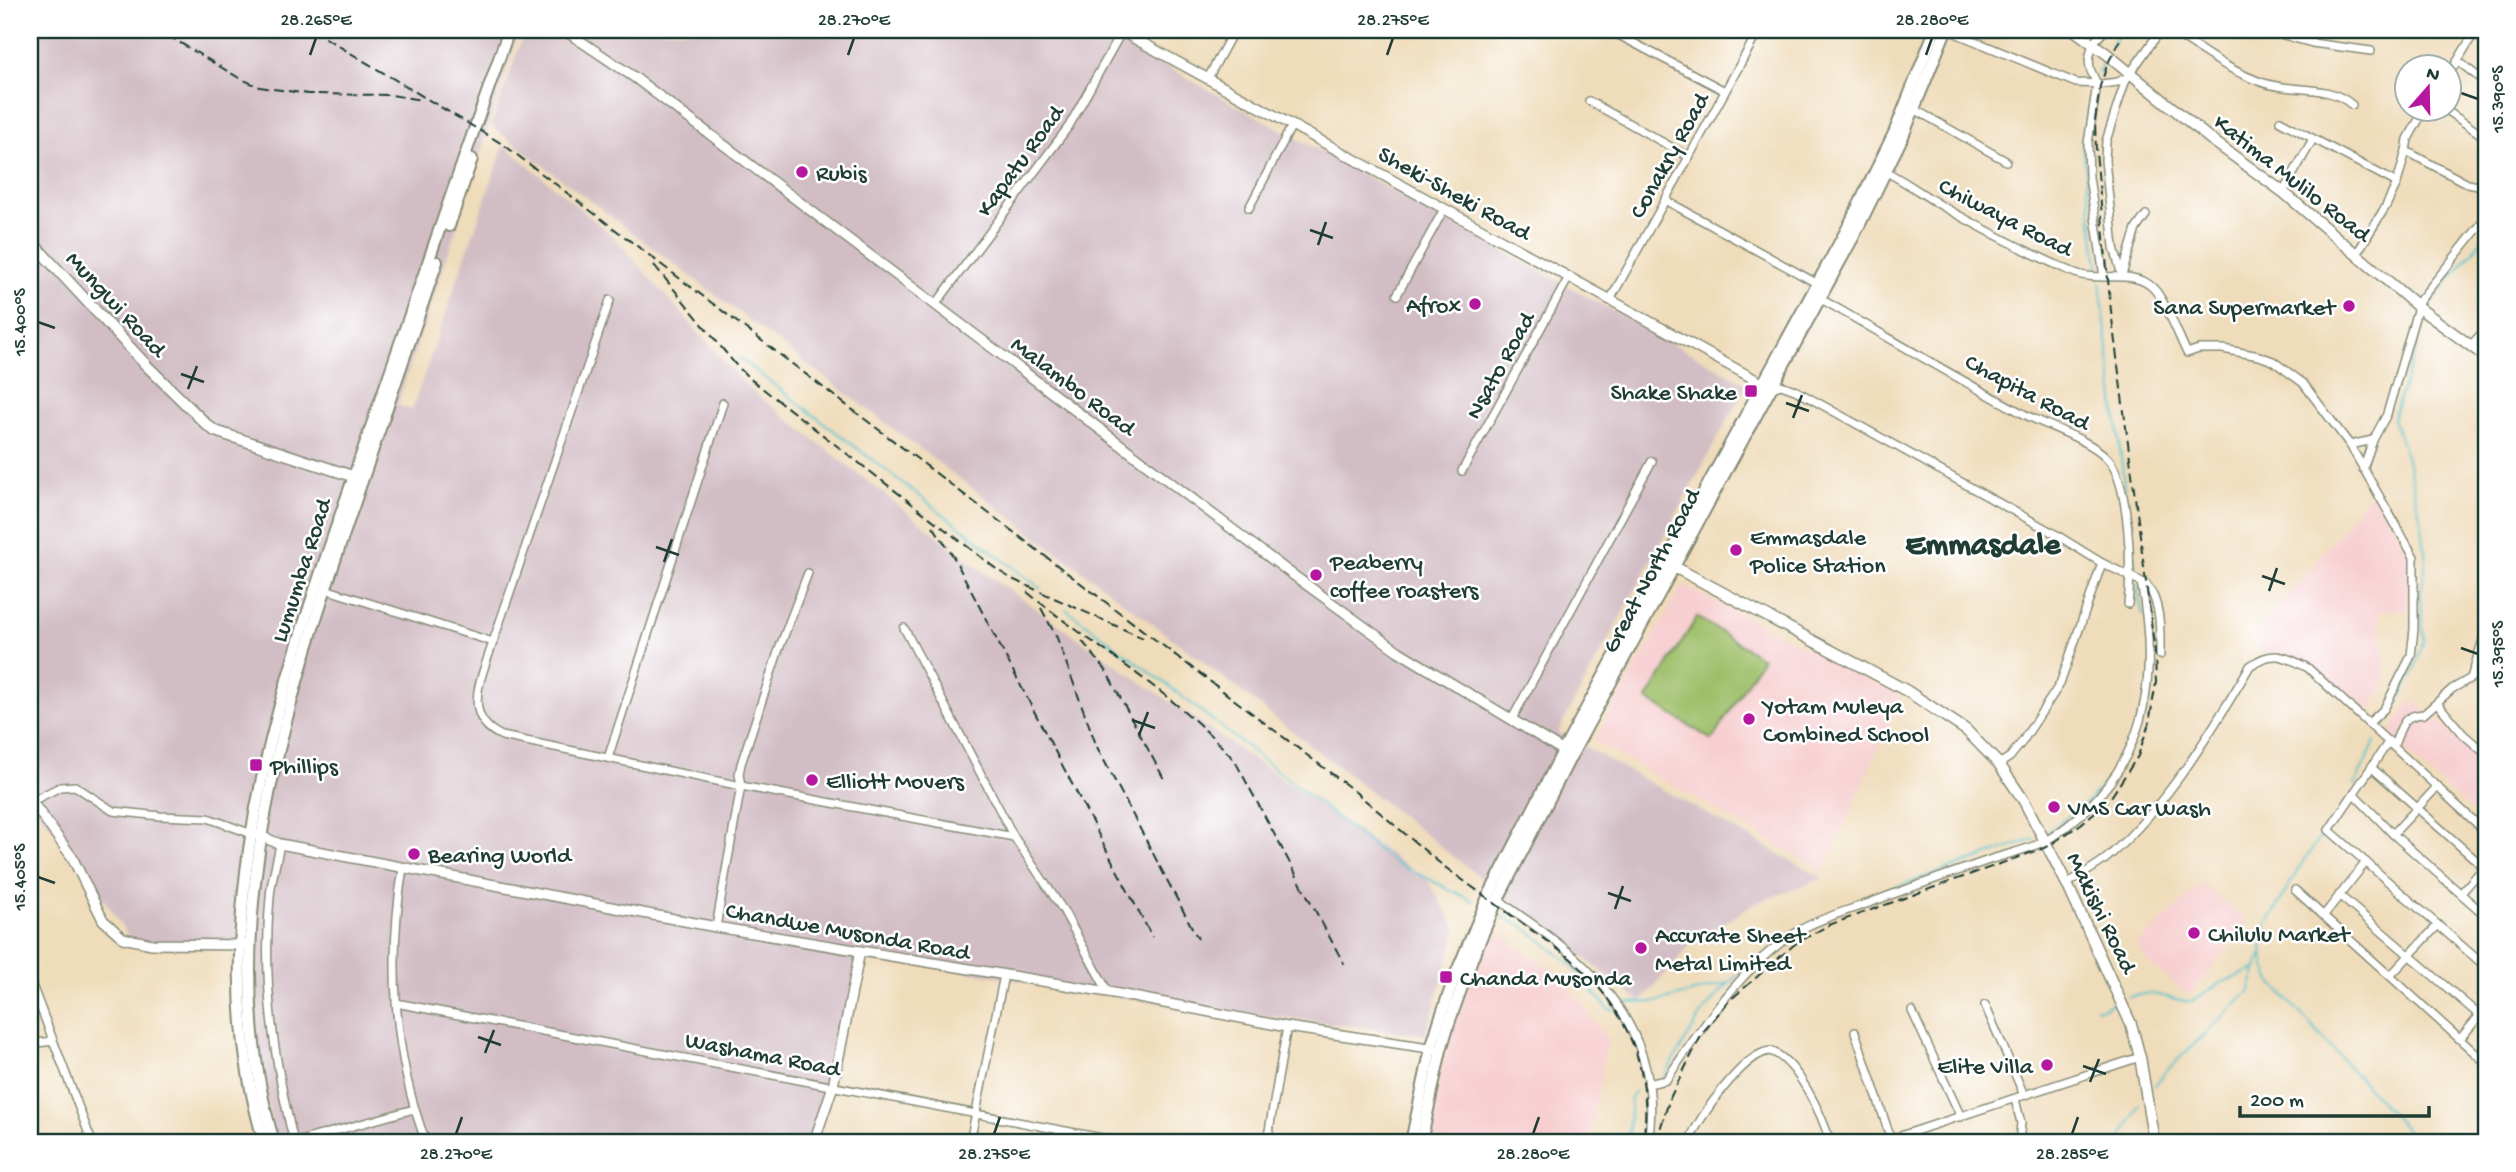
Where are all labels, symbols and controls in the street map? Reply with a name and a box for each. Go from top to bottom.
text: 28.265°E [280,11,352,32]
text: 28.270°E [818,11,891,32]
text: 28.275°E [1357,11,1429,32]
text: 28.280°E [1896,11,1969,32]
north arrow [2394,52,2464,122]
text: N [2423,62,2442,88]
text: 15.390°S [2489,65,2510,134]
street label: Conakry Road [1625,87,1718,225]
street label: Kapatu Road [972,99,1073,224]
street label: Katima Mulilo Road [2206,109,2377,251]
street label: Sheki-Sheki Road [1372,141,1536,250]
place label: Rubis [816,161,868,190]
marker: Rubis [794,164,810,180]
street label: Chiwaya Road [1933,173,2078,266]
street label: Mungwi Road [58,246,172,366]
text: 15.400°S [11,287,32,357]
place label: Afrox [1406,293,1461,322]
place label: Sana Supermarket [2153,295,2337,324]
marker: Afrox [1467,296,1483,312]
marker: Sana Supermarket [2341,298,2357,314]
street label: Nsato Road [1461,306,1544,425]
street label: Malambo Road [1004,331,1142,445]
street label: Chapita Road [1959,349,2096,440]
place label: Shake Shake [1610,380,1738,409]
marker: Shake Shake [1743,383,1759,399]
street label: Great North Road [1598,483,1710,659]
street label: Lumumba Road [266,494,341,647]
place label: Emmasdale Police Station [1749,525,1886,582]
district label: Emmasdale [1906,528,2062,566]
marker: Emmasdale Police Station [1728,542,1744,558]
place label: Peaberry coffee roasters [1329,550,1480,607]
marker: Peaberry coffee roasters [1308,567,1324,583]
text: 15.395°S [2489,620,2510,688]
place label: Yotam Muleya Combined School [1761,694,1929,751]
marker: Yotam Muleya Combined School [1741,711,1757,727]
place label: Phillips [269,754,339,783]
marker: Phillips [248,757,264,773]
place label: Elliott Movers [826,769,965,798]
marker: Elliott Movers [804,772,820,788]
place label: VMS Car Wash [2067,796,2211,825]
marker: VMS Car Wash [2046,799,2062,815]
text: 15.405°S [11,843,32,912]
place label: Bearing World [427,843,573,872]
marker: Bearing World [406,846,422,862]
street label: Makishi Road [2058,848,2142,980]
street label: Chandwe Musonda Road [723,898,974,970]
place label: Chilulu Market [2208,922,2351,951]
place label: Accurate Sheet Metal Limited [1655,923,1807,980]
marker: Chilulu Market [2186,925,2202,941]
marker: Accurate Sheet Metal Limited [1633,940,1649,956]
place label: Chanda Musonda [1460,966,1632,995]
marker: Chanda Musonda [1438,969,1454,985]
street label: Washama Road [682,1027,844,1086]
place label: Elite Villa [1937,1054,2034,1083]
marker: Elite Villa [2039,1057,2055,1073]
scale bar [2240,1074,2428,1118]
text: 200 m [2250,1090,2304,1115]
text: 28.270°E [420,1145,493,1166]
text: 28.275°E [958,1145,1030,1166]
text: 28.280°E [1497,1145,1570,1166]
text: 28.285°E [2036,1145,2109,1166]

